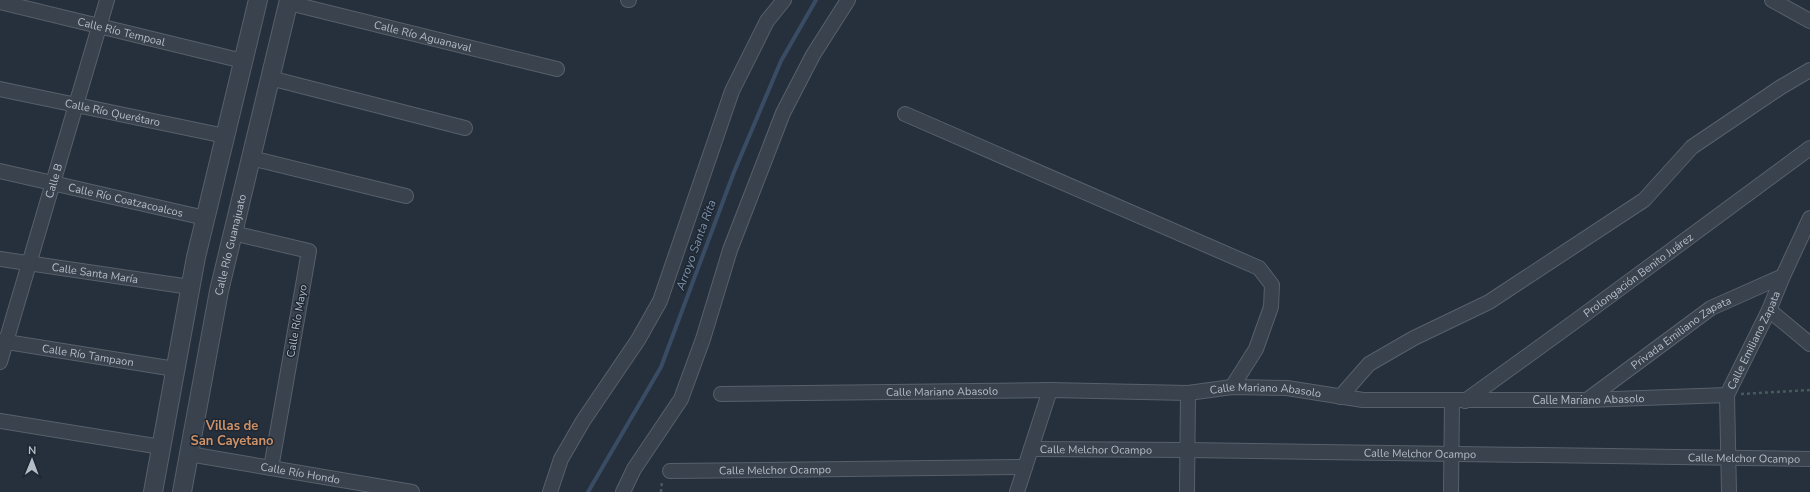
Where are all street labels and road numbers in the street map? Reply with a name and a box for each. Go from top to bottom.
street label: Calle Río Tempoal [76,14,168,50]
street label: Calle Río Aguanaval [373,17,474,55]
street label: Calle Río Querétaro [64,95,162,130]
street label: Calle B [41,162,66,200]
street label: Calle Río Coatzacoalcos [67,179,185,220]
street label: Calle Río Guanajuato [211,192,250,297]
street label: Prolongación Benito Juárez [1580,229,1696,320]
street label: Calle Santa María [51,259,139,287]
street label: Calle Río Mayo [283,283,311,359]
street label: Calle Emiliano Zapata [1723,288,1784,392]
street label: Privada Emiliano Zapata [1628,292,1734,372]
street label: Calle Río Tampaon [41,340,135,370]
street label: Calle Mariano Abasolo [1209,379,1322,401]
street label: Calle Mariano Abasolo [886,383,998,399]
street label: Calle Mariano Abasolo [1533,390,1645,408]
street label: Calle Melchor Ocampo [1040,442,1152,457]
street label: Calle Melchor Ocampo [1364,445,1476,462]
street label: Calle Melchor Ocampo [1688,450,1800,466]
street label: Calle Río Hondo [260,459,341,487]
street label: Calle Melchor Ocampo [719,462,831,478]

